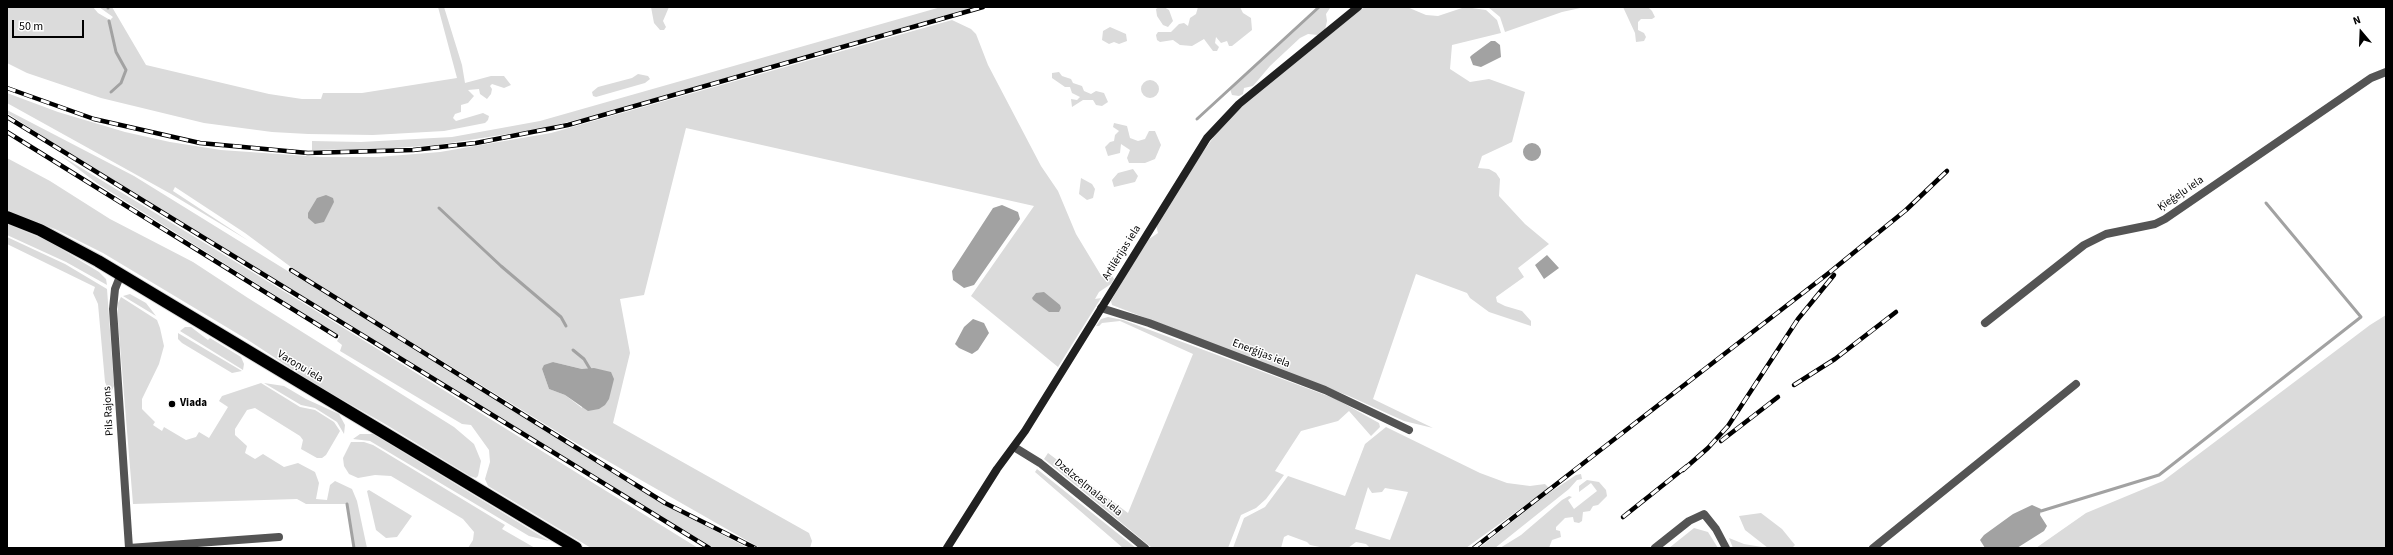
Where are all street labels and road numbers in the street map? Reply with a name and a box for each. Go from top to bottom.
street label: Ķieģeļu iela [2155,174,2207,214]
street label: Artilērijas iela [1100,223,1144,283]
street label: Enerģijas iela [1230,337,1292,371]
street label: Varoņu iela [275,348,325,386]
street label: Pils Rajons [101,386,117,436]
street label: Dzelzceļmalas iela [1051,457,1125,519]

